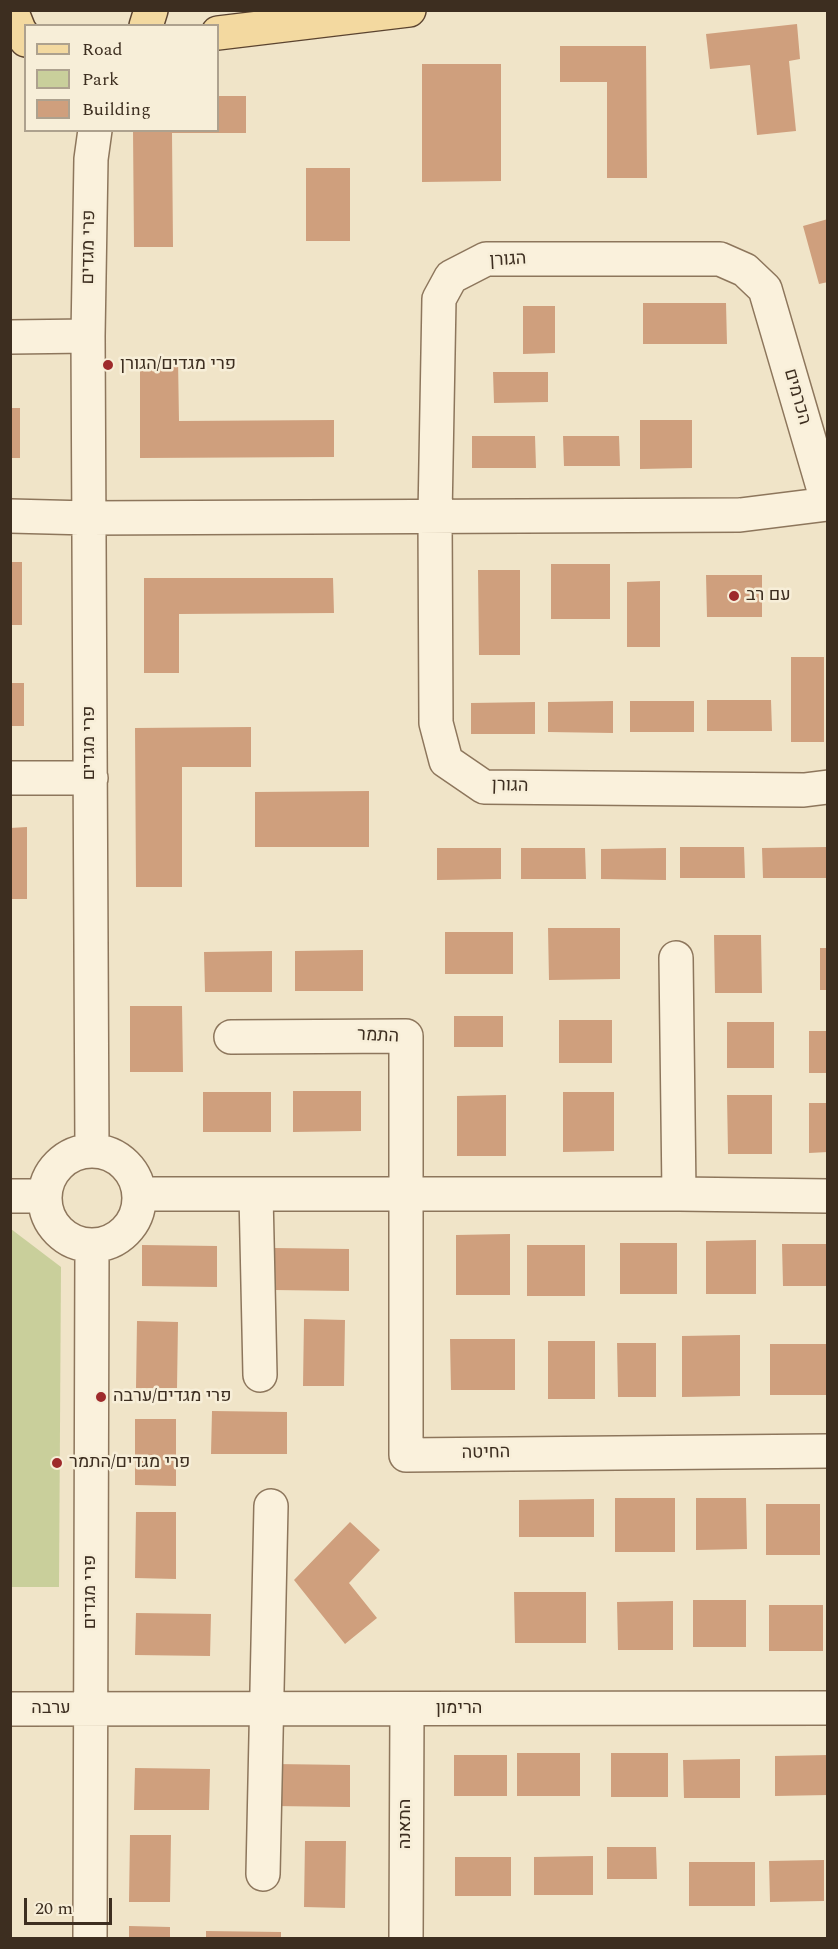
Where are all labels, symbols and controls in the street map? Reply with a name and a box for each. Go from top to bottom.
legend [24,24,219,132]
text: Road [82,36,123,63]
text: Park [82,66,119,93]
text: Building [82,96,151,123]
street label: פרי מגדים [79,209,101,285]
street label: הגורן [489,249,527,273]
place label: פרי מגדים/הגורן [120,354,236,376]
marker: פרי מגדים/הגורן [101,358,115,372]
street label: הכרמים [778,366,814,428]
place label: עם רב [746,585,791,607]
marker: עם רב [727,589,741,603]
street label: פרי מגדים [79,706,101,780]
street label: הגורן [491,776,529,798]
street label: התמר [356,1025,400,1049]
place label: פרי מגדים/ערבה [113,1386,231,1408]
marker: פרי מגדים/ערבה [94,1390,108,1404]
street label: החיטה [462,1443,510,1465]
place label: פרי מגדים/התמר [69,1452,190,1474]
marker: פרי מגדים/התמר [50,1456,64,1470]
street label: פרי מגדים [80,1555,102,1629]
street label: ערבה [31,1698,71,1720]
street label: הרימון [436,1698,482,1720]
street label: התאנה [395,1799,417,1849]
scale bar [27,1886,116,1924]
text: 20 m [35,1895,73,1922]

